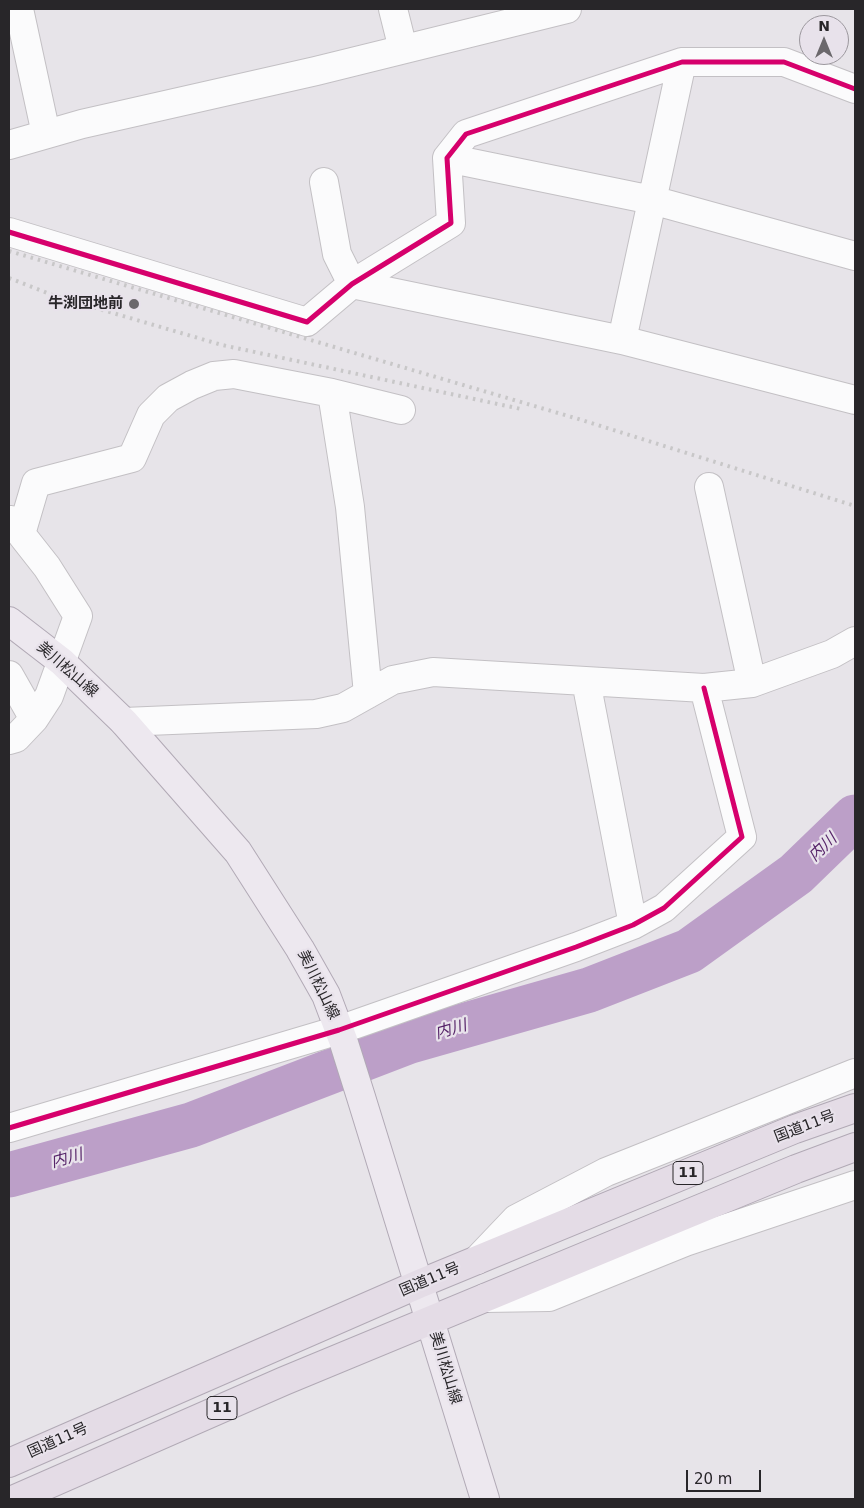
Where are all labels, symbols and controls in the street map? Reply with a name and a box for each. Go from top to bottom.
north arrow [799,15,849,65]
text: N [818,18,830,34]
place label: 牛渕団地前 [48,295,123,313]
marker: 牛渕団地前 [127,297,141,311]
street label: 美川松山線 [33,639,101,701]
water label: 内川 [805,830,841,866]
street label: 美川松山線 [293,947,343,1023]
water label: 内川 [433,1016,469,1044]
street label: 国道11号 [772,1107,838,1147]
water label: 内川 [49,1146,85,1172]
road number: 11 [673,1162,703,1184]
street label: 国道11号 [397,1259,463,1301]
street label: 美川松山線 [425,1330,465,1406]
road number: 11 [207,1396,237,1420]
street label: 国道11号 [25,1420,91,1462]
scale bar [689,1460,764,1492]
text: 20 m [694,1470,732,1488]

